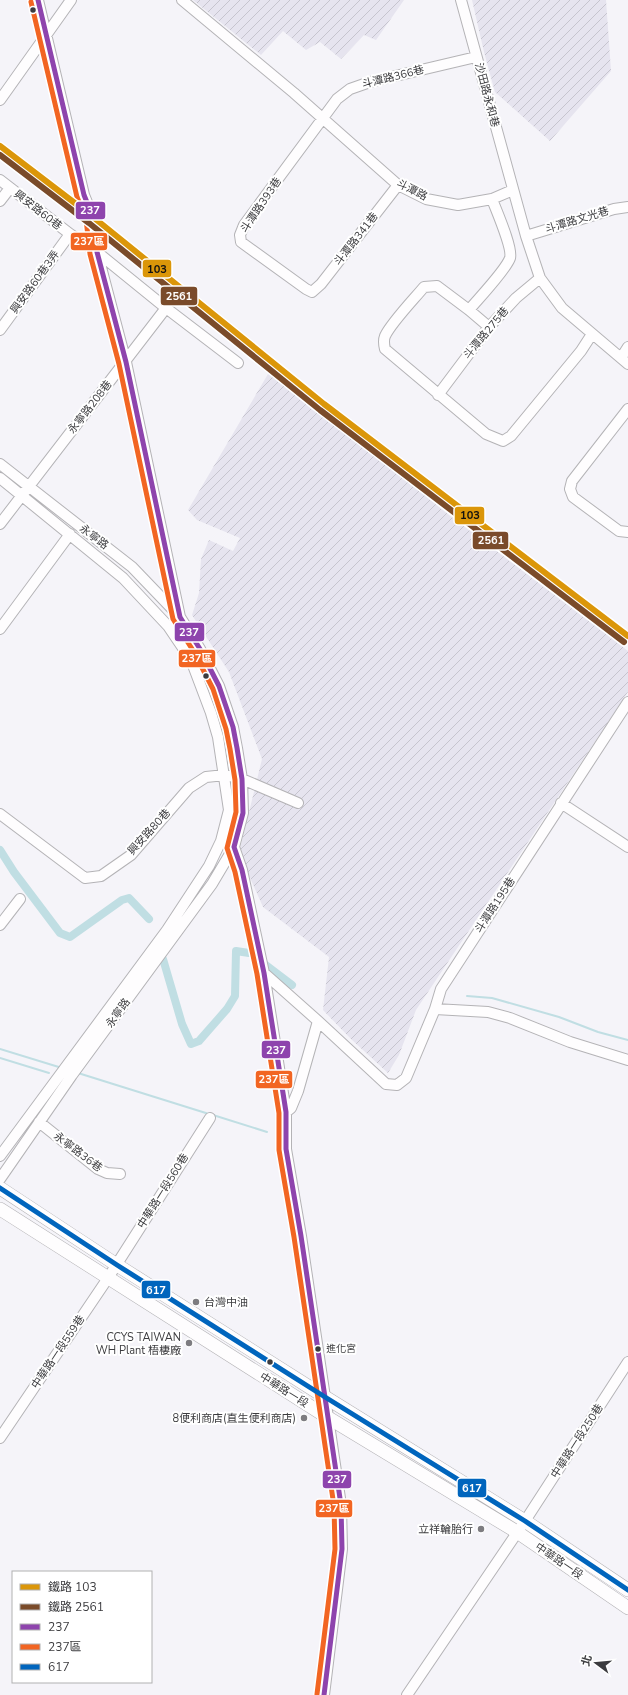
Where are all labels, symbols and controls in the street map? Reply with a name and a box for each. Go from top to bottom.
unlabelled marker [28,5,38,15]
street label: 沙田路永和巷 [471,61,503,129]
street label: 斗潭路366巷 [360,62,426,92]
street label: 斗潭路393巷 [237,174,285,236]
street label: 斗潭路 [394,176,430,204]
street label: 興安路60巷 [11,186,65,234]
line badge: 237 [75,201,106,220]
text: 237 [80,203,100,218]
street label: 斗潭路文光巷 [543,203,611,237]
street label: 斗潭路341巷 [330,209,382,269]
line badge: 237區 [70,232,108,251]
text: 237區 [74,234,104,249]
street label: 興安路60巷3弄 [7,247,63,317]
line badge: 103 [142,259,172,278]
text: 103 [147,262,167,277]
line badge: 2561 [160,286,198,306]
text: 2561 [166,289,192,304]
street label: 斗潭路275巷 [460,304,512,362]
street label: 永寧路208巷 [64,377,116,437]
line badge: 103 [454,506,485,525]
text: 103 [460,508,480,523]
street label: 永寧路 [76,521,112,553]
line badge: 2561 [472,531,509,550]
text: 2561 [478,533,504,548]
line badge: 237 [174,622,205,642]
text: 237 [179,625,199,640]
line badge: 237區 [178,649,216,668]
text: 237區 [182,651,212,666]
unlabelled marker [201,671,211,681]
street label: 興安路80巷 [124,806,174,858]
street label: 斗潭路195巷 [471,874,519,936]
street label: 永寧路 [102,995,134,1031]
line badge: 237 [261,1040,291,1059]
text: 237 [266,1043,286,1058]
line badge: 237區 [255,1070,293,1089]
text: 237區 [259,1072,289,1087]
street label: 永寧路36巷 [51,1129,105,1175]
street label: 中華路一段560巷 [134,1151,192,1231]
line badge: 617 [141,1280,171,1299]
text: 617 [146,1283,166,1298]
place label: 台灣中油 [204,1295,248,1310]
marker: 台灣中油 [191,1297,201,1307]
street label: 中華路一段559巷 [28,1312,88,1392]
place label: CCYS TAIWAN WH Plant 梧棲廠 [96,1330,181,1358]
marker: CCYS TAIWAN WH Plant 梧棲廠 [184,1338,194,1348]
place label: 進化宮 [326,1342,356,1356]
marker: 進化宮 [313,1344,323,1354]
unlabelled marker [265,1357,275,1367]
street label: 中華路一段 [257,1369,311,1411]
street label: 中華路一段250巷 [547,1401,607,1481]
place label: 8便利商店(直生便利商店) [172,1411,296,1426]
marker: 8便利商店(直生便利商店) [299,1413,309,1423]
line badge: 237 [322,1470,352,1489]
text: 237 [327,1472,347,1487]
line badge: 617 [457,1478,487,1498]
text: 617 [462,1481,482,1496]
line badge: 237區 [315,1499,353,1518]
text: 237區 [319,1501,349,1516]
place label: 立祥輪胎行 [418,1522,473,1537]
marker: 立祥輪胎行 [476,1524,486,1534]
street label: 中華路一段 [532,1539,586,1583]
legend [12,1571,152,1683]
text: 鐵路 103 [48,1579,97,1595]
text: 鐵路 2561 [48,1599,104,1615]
text: 237 [48,1619,70,1635]
text: 237區 [48,1639,82,1655]
north arrow [576,1643,616,1683]
text: 北 [578,1653,596,1668]
text: 617 [48,1659,70,1675]

